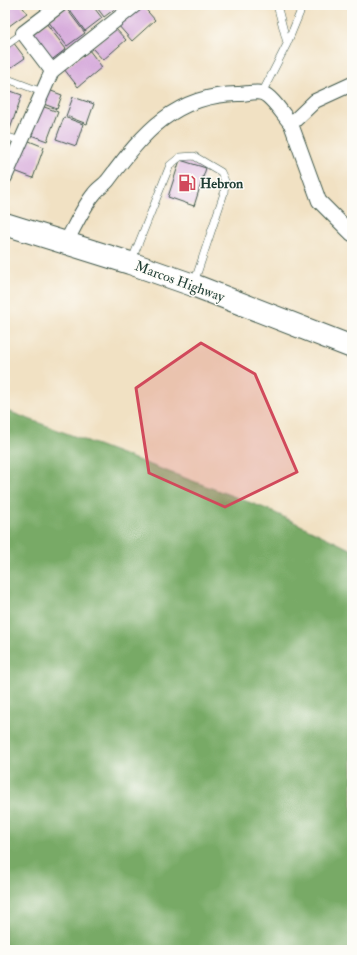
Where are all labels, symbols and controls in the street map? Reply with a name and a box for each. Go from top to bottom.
fuel station icon: Hebron [177,173,197,193]
place label: Hebron [200,175,244,192]
street label: Marcos Highway [132,257,228,307]

